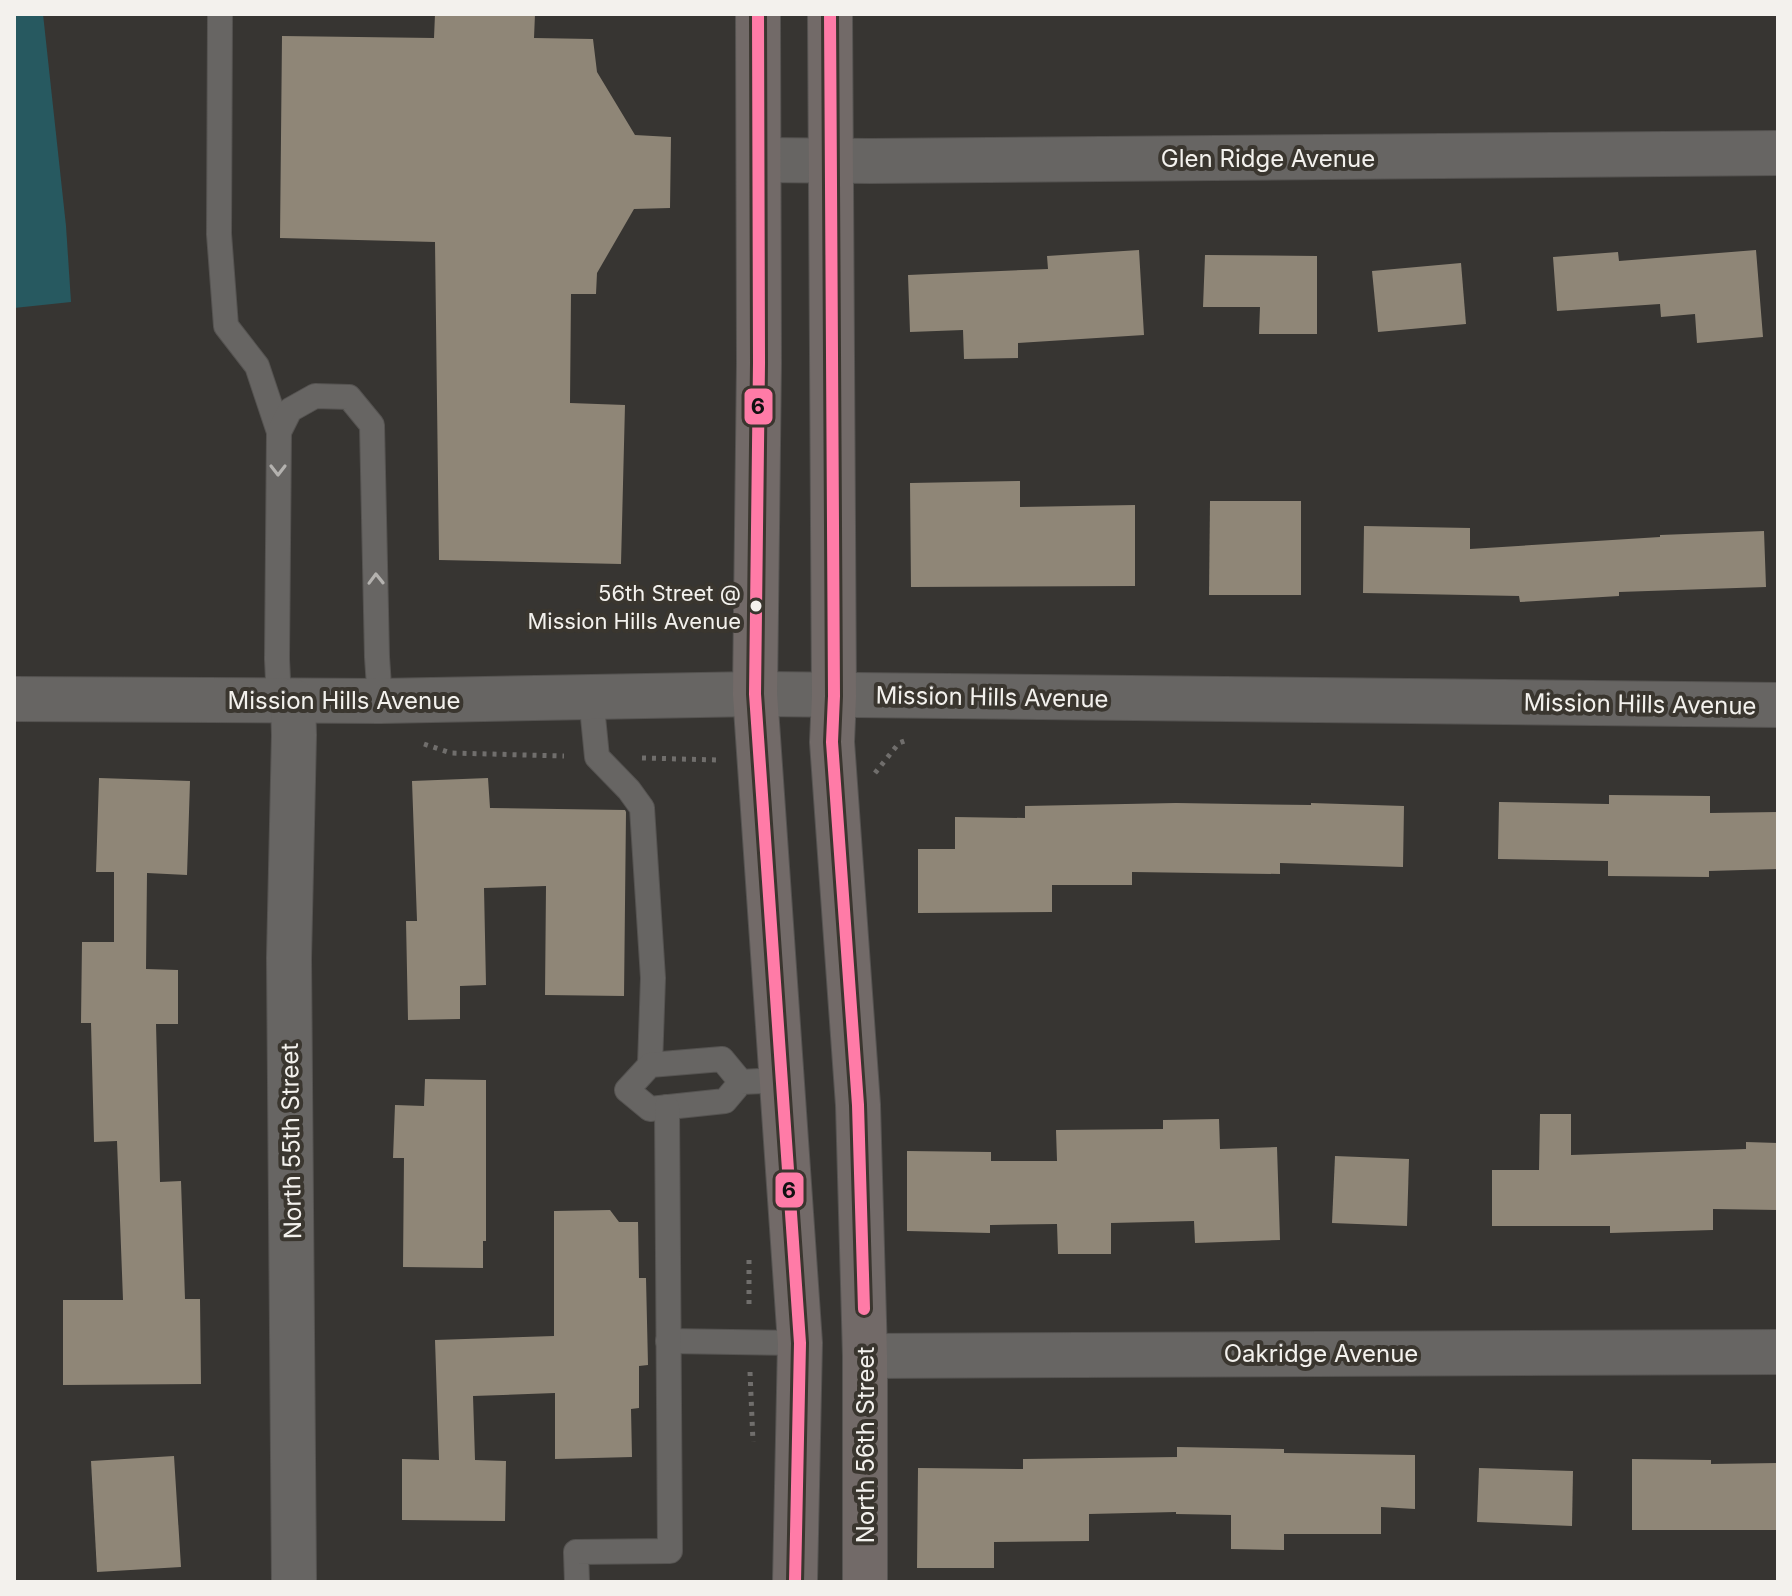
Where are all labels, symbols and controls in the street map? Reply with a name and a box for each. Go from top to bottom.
street label: Glen Ridge Avenue [1161,144,1375,173]
line badge: 6 [743,387,774,426]
text: 6 [751,393,765,419]
one-way arrow [269,464,287,477]
one-way arrow [367,572,384,585]
place label: 56th Street @ Mission Hills Avenue [527,580,741,634]
marker: 56th Street @ Mission Hills Avenue [748,598,764,614]
street label: Mission Hills Avenue [875,680,1109,714]
street label: Mission Hills Avenue [228,686,460,715]
street label: Mission Hills Avenue [1523,687,1757,721]
street label: North 55th Street [275,1042,307,1239]
line badge: 6 [774,1171,805,1209]
text: 6 [782,1177,796,1203]
street label: Oakridge Avenue [1224,1339,1418,1368]
street label: North 56th Street [851,1347,880,1543]

